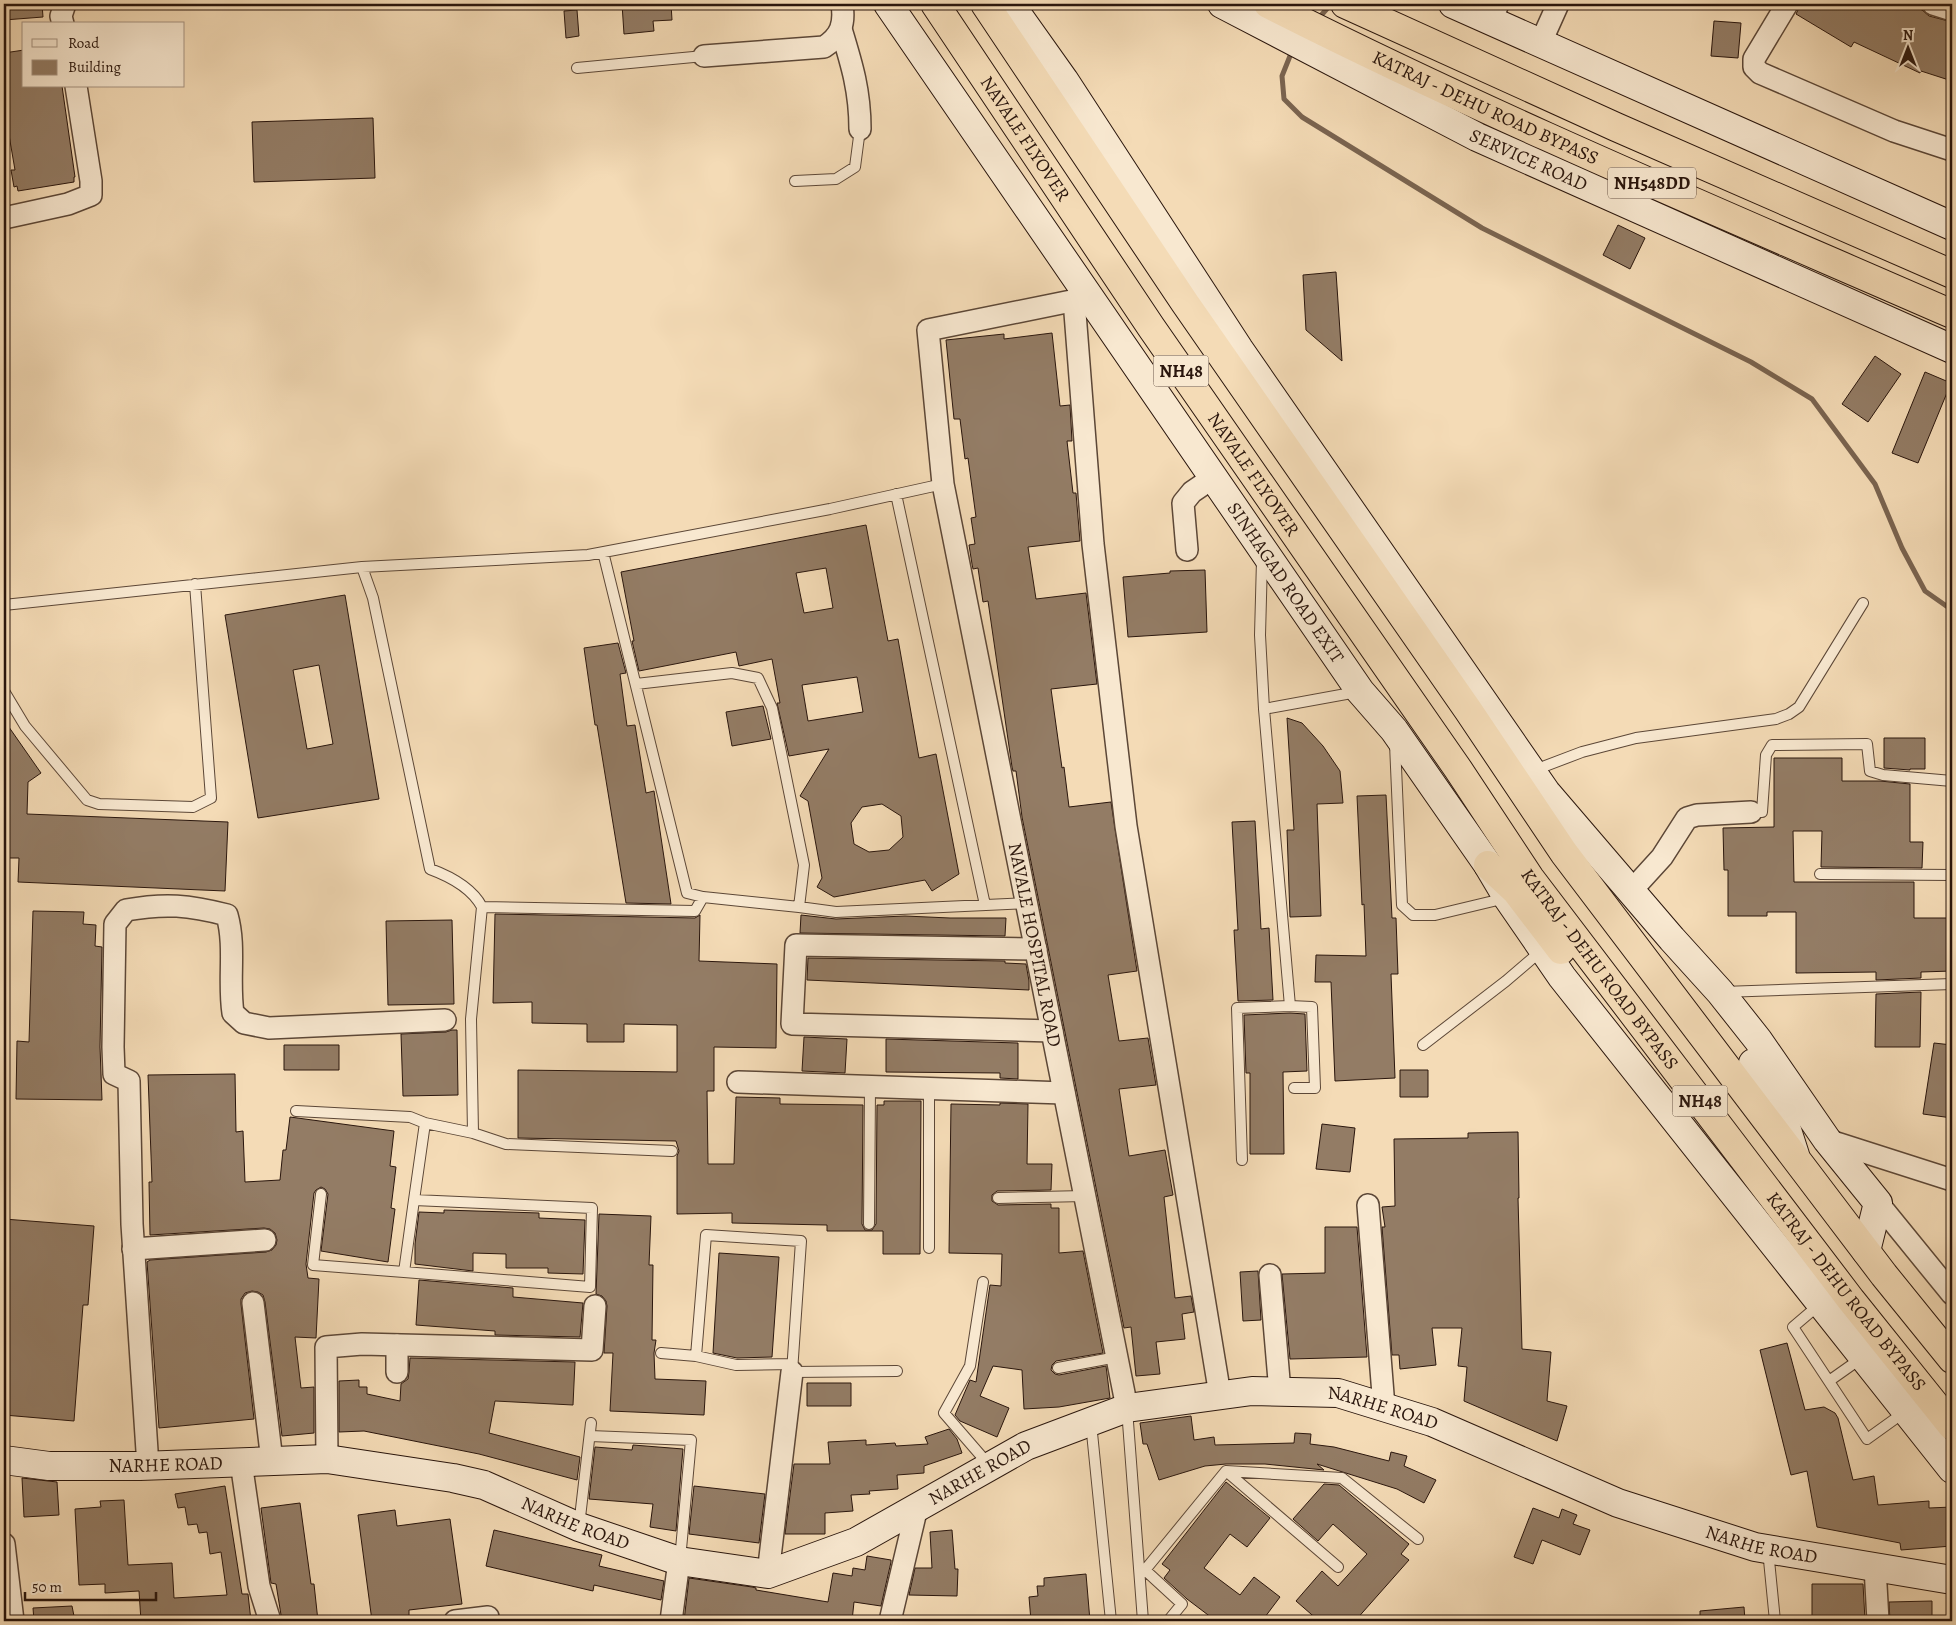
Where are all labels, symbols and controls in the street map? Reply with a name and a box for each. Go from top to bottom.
legend [22,22,185,88]
north arrow [1884,22,1934,72]
text: N [1903,26,1913,45]
text: Road [68,33,100,53]
street label: KATRAJ - DEHU ROAD BYPASS [1368,44,1603,171]
text: Building [68,57,121,77]
street label: NAVALE FLYOVER [974,71,1077,207]
street label: SERVICE ROAD [1465,122,1592,198]
road number: NH548DD [1608,168,1696,198]
road number: NH48 [1154,356,1208,386]
street label: NAVALE FLYOVER [1201,407,1306,542]
street label: SINHAGAD ROAD EXIT [1221,497,1350,669]
street label: NAVALE HOSPITAL ROAD [1002,840,1068,1049]
street label: KATRAJ - DEHU ROAD BYPASS [1514,864,1684,1075]
road number: NH48 [1672,1086,1728,1116]
street label: KATRAJ - DEHU ROAD BYPASS [1760,1186,1932,1397]
street label: NARHE ROAD [1327,1380,1441,1436]
street label: NARHE ROAD [924,1433,1036,1512]
street label: NARHE ROAD [108,1450,223,1479]
street label: NARHE ROAD [517,1490,633,1556]
street label: NARHE ROAD [1702,1519,1819,1570]
scale bar [25,1570,156,1602]
text: 50 m [32,1577,62,1597]

